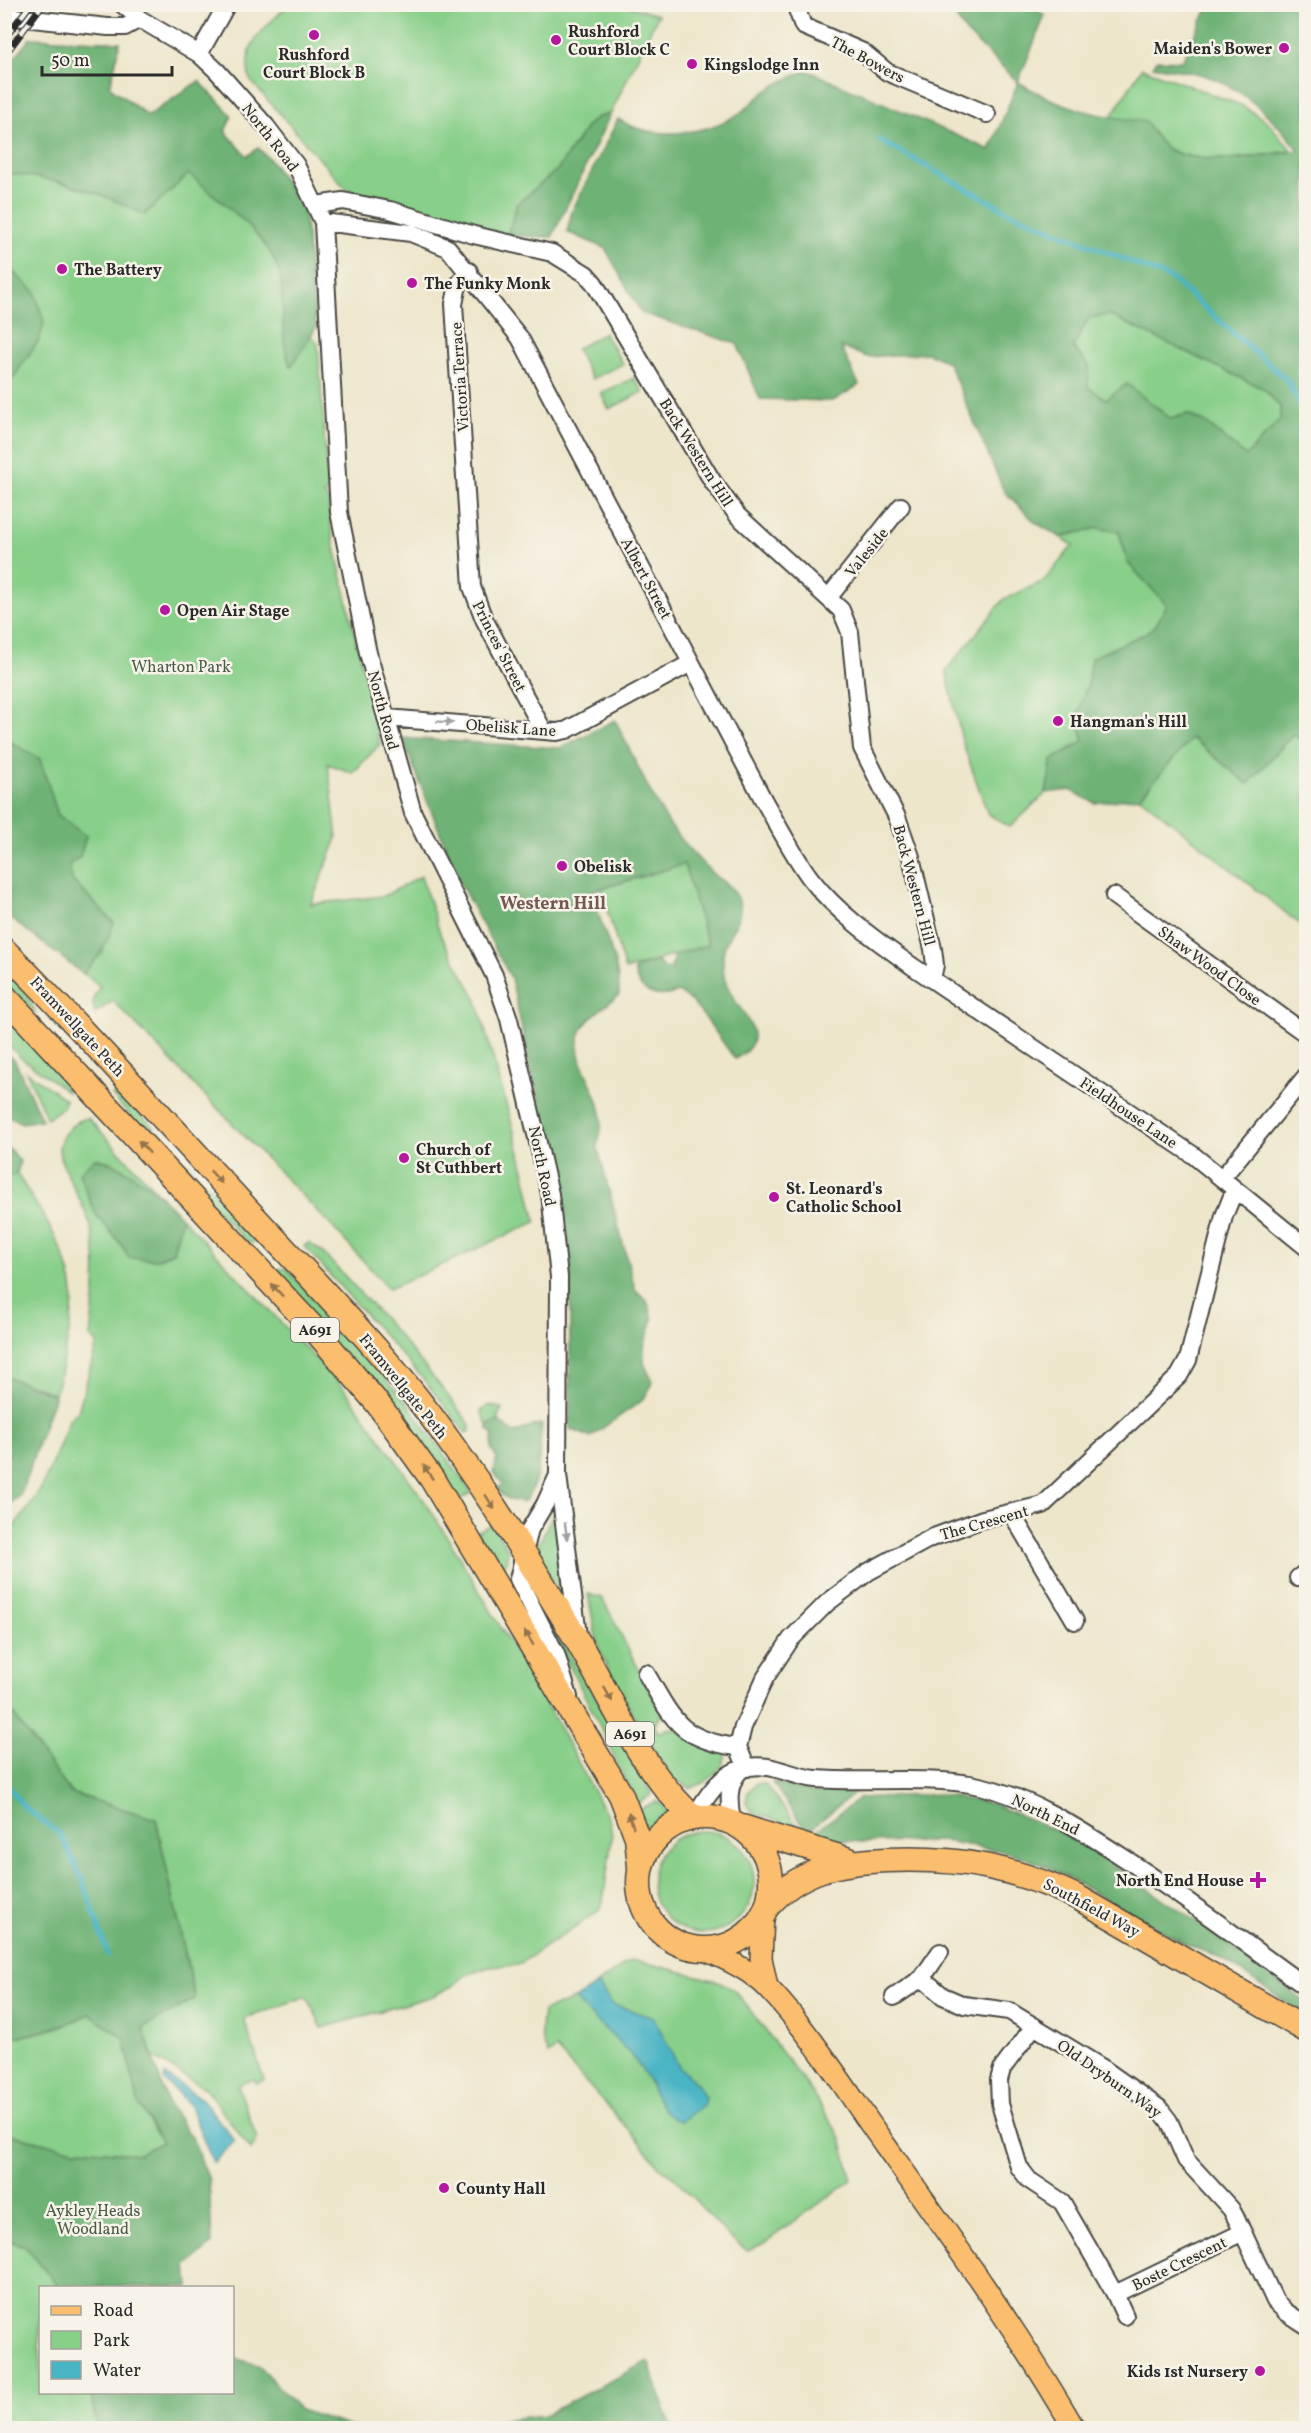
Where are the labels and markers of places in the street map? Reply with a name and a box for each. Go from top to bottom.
place label: Rushford Court Block C [568,22,670,62]
marker: Rushford Court Block B [307,28,321,42]
marker: Rushford Court Block C [549,33,563,47]
place label: Maiden's Bower [1154,39,1272,61]
marker: Maiden's Bower [1277,41,1291,55]
place label: Rushford Court Block B [263,45,365,85]
place label: Kingslodge Inn [704,55,820,77]
marker: Kingslodge Inn [685,57,699,71]
place label: The Battery [74,260,162,282]
marker: The Battery [55,262,69,276]
place label: The Funky Monk [424,274,551,296]
marker: The Funky Monk [405,276,419,290]
place label: Open Air Stage [177,601,289,623]
marker: Open Air Stage [158,603,172,617]
place label: Hangman's Hill [1070,712,1188,734]
marker: Hangman's Hill [1051,714,1065,728]
place label: Obelisk [574,857,632,879]
marker: Obelisk [555,859,569,873]
place label: Church of St Cuthbert [416,1140,502,1180]
marker: Church of St Cuthbert [397,1151,411,1165]
place label: St. Leonard's Catholic School [786,1179,902,1219]
marker: St. Leonard's Catholic School [767,1190,781,1204]
place label: North End House [1116,1871,1244,1893]
marker: North End House [1249,1871,1267,1889]
place label: County Hall [456,2179,546,2201]
marker: County Hall [437,2181,451,2195]
place label: Kids 1st Nursery [1127,2362,1248,2384]
marker: Kids 1st Nursery [1253,2364,1267,2378]

